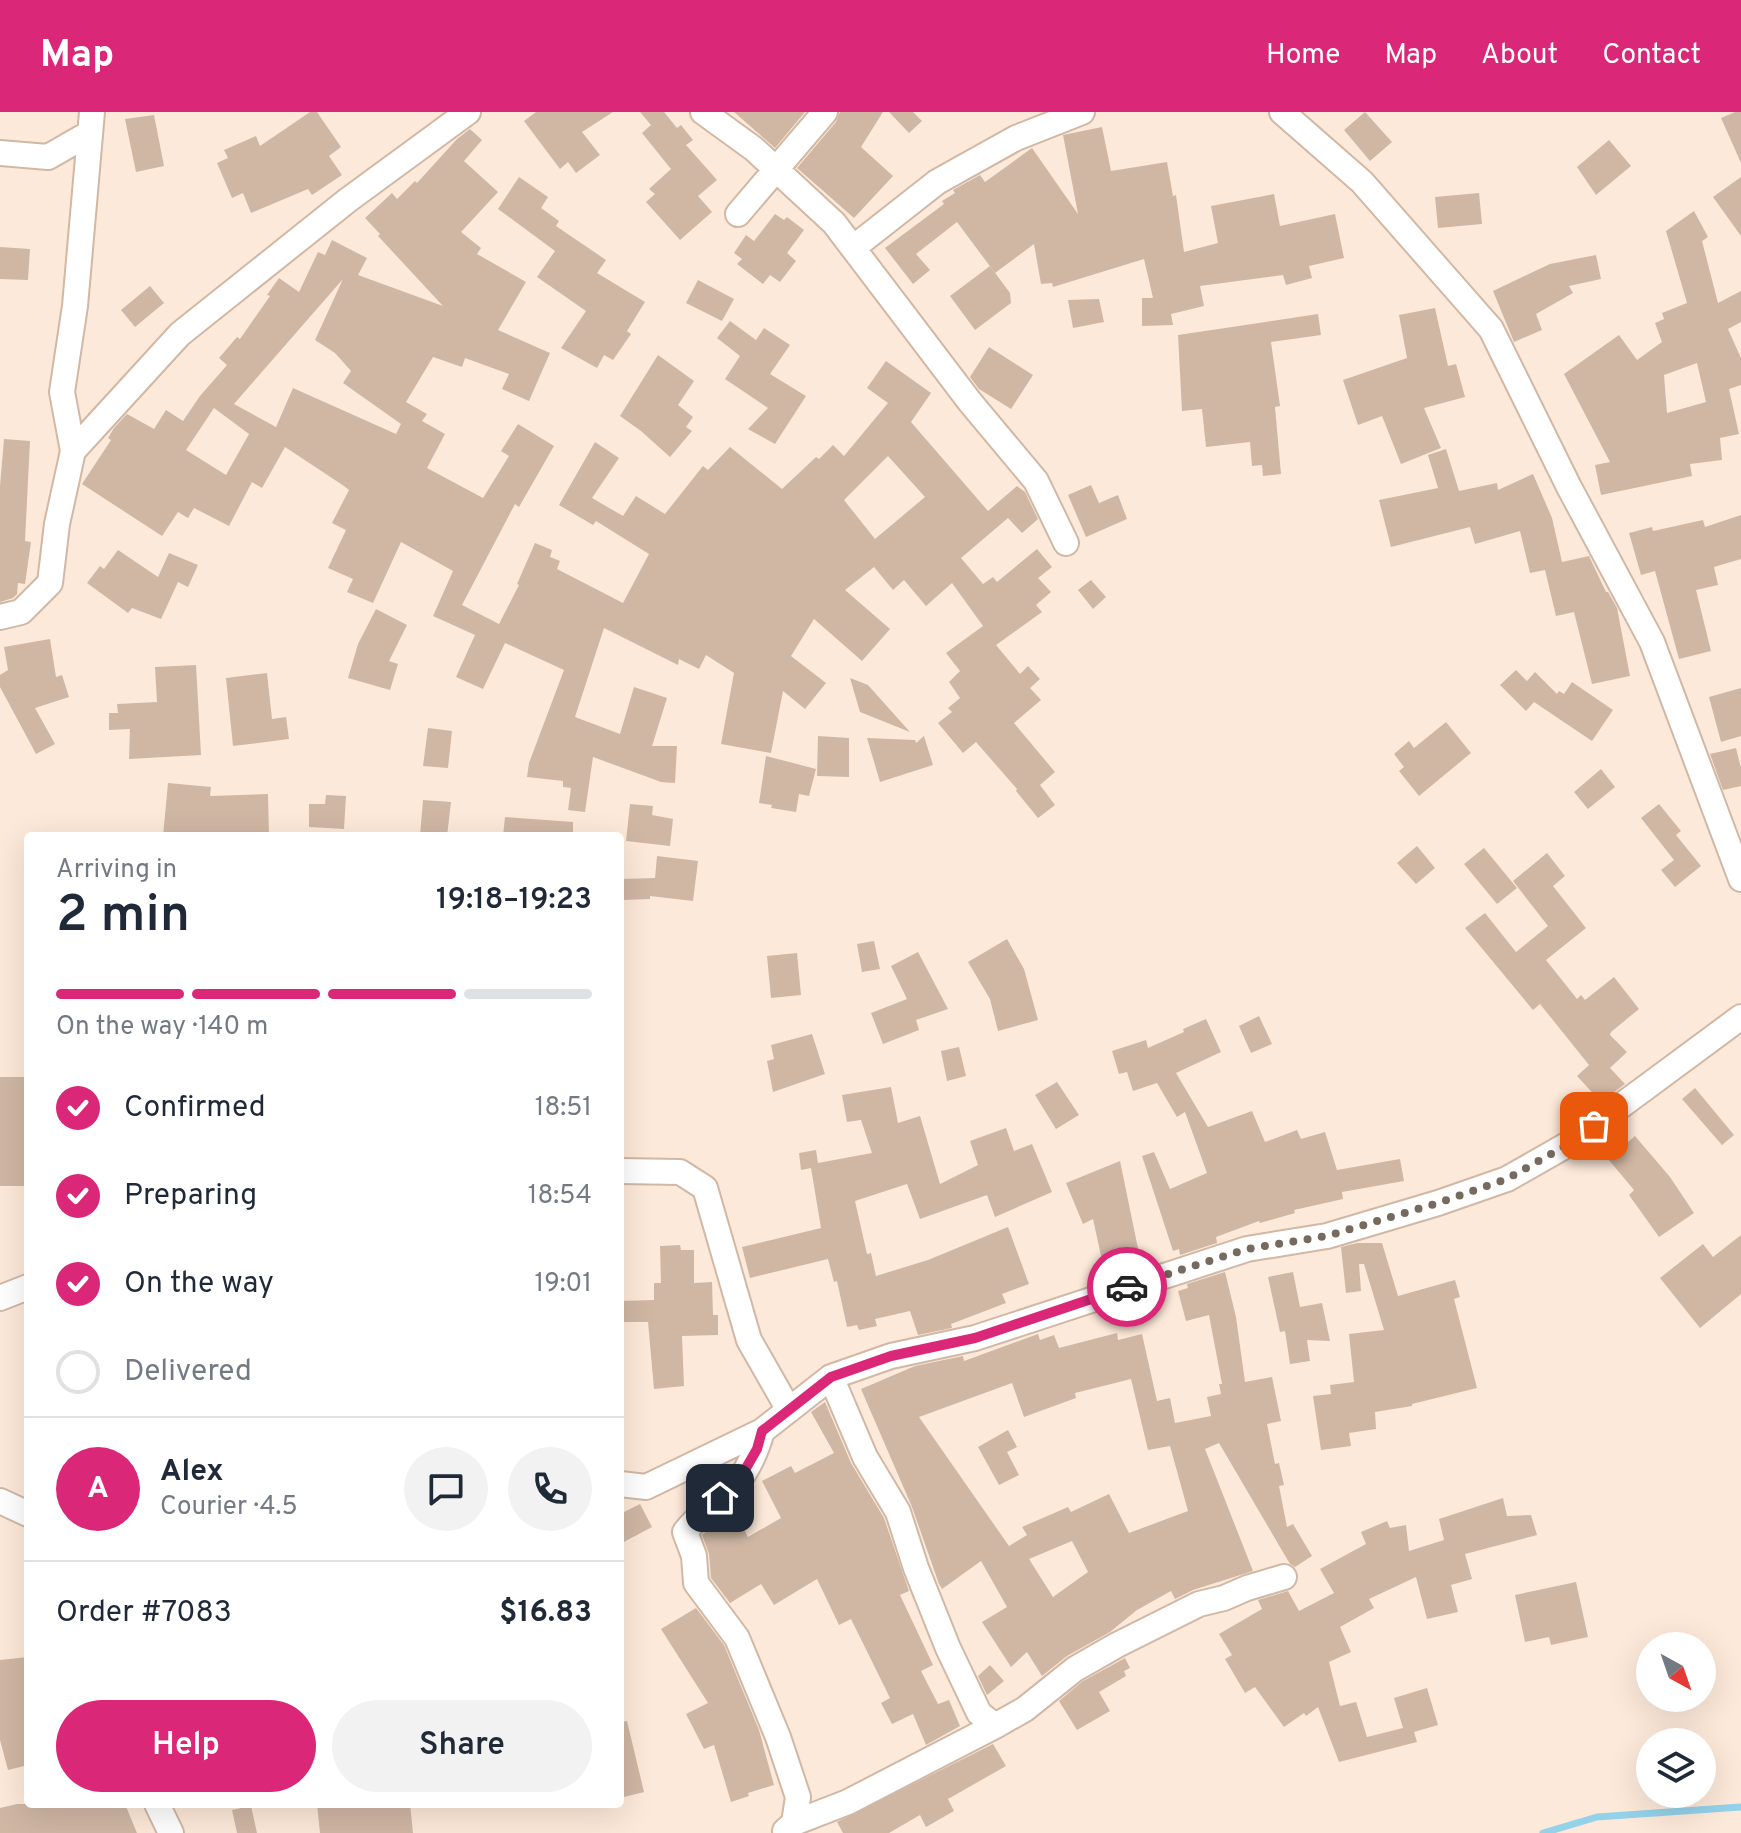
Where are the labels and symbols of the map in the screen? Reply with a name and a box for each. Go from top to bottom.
pin [1560,1092,1628,1160]
courier [1087,1247,1167,1327]
pin [686,1464,754,1532]
north arrow [1636,1632,1716,1712]

